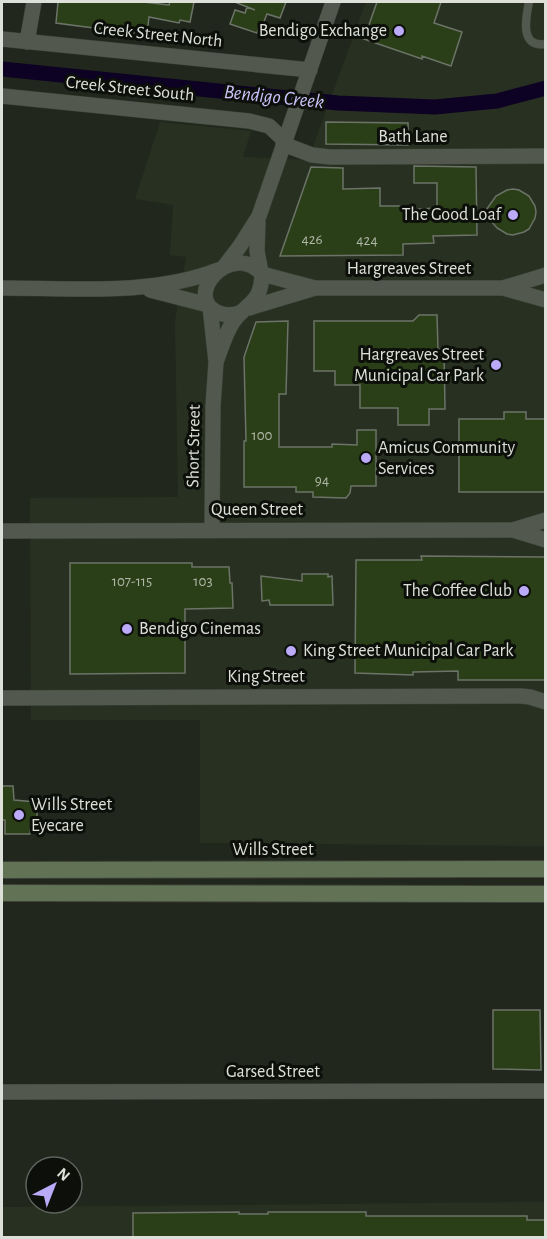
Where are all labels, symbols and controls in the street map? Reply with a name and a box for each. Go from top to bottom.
street label: Creek Street North [93,19,223,51]
place label: Bendigo Exchange [259,22,387,40]
marker: Bendigo Exchange [392,24,406,38]
street label: Creek Street South [65,73,195,105]
water label: Bendigo Creek [223,82,325,112]
street label: Bath Lane [378,128,448,146]
place label: The Good Loaf [402,206,503,224]
marker: The Good Loaf [506,208,520,222]
house number: 426 [301,232,323,247]
house number: 424 [356,233,378,248]
street label: Hargreaves Street [347,260,472,278]
place label: Hargreaves Street Municipal Car Park [354,346,485,385]
marker: Hargreaves Street Municipal Car Park [489,358,503,372]
street label: Short Street [184,404,204,488]
house number: 100 [251,428,273,443]
place label: Amicus Community Services [378,439,515,478]
marker: Amicus Community Services [359,451,373,465]
house number: 94 [315,473,329,488]
street label: Queen Street [211,501,303,519]
house number: 107-115 [112,574,152,589]
house number: 103 [193,574,213,589]
place label: The Coffee Club [403,582,512,600]
marker: The Coffee Club [517,584,531,598]
place label: Bendigo Cinemas [139,620,261,638]
marker: Bendigo Cinemas [120,622,134,636]
place label: King Street Municipal Car Park [303,642,514,660]
marker: King Street Municipal Car Park [284,644,298,658]
street label: King Street [227,668,305,686]
place label: Wills Street Eyecare [31,796,113,835]
marker: Wills Street Eyecare [12,808,26,822]
street label: Wills Street [232,841,314,859]
street label: Garsed Street [226,1063,320,1081]
north arrow [24,1155,84,1215]
text: N [54,1165,73,1184]

